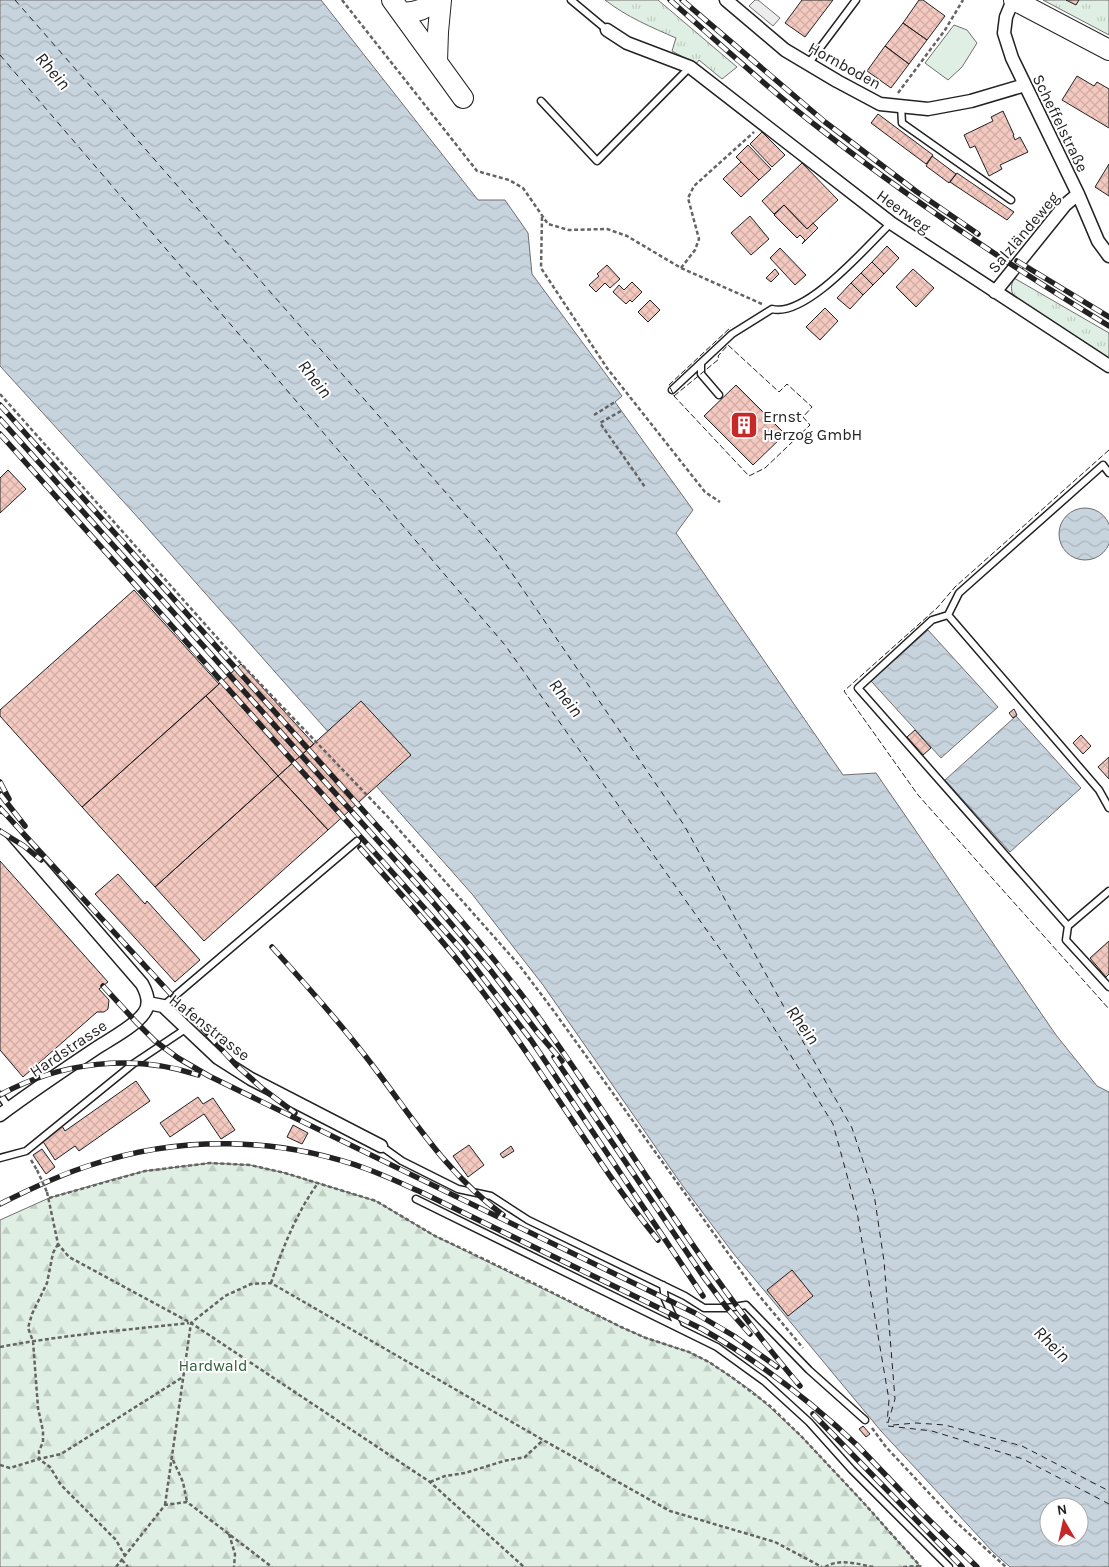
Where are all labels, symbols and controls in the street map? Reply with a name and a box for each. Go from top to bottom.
street label: Hornboden [805,38,885,93]
water label: Rhein [31,48,75,94]
street label: Scheffelstraße [1029,71,1092,175]
street label: Heerweg [873,186,934,237]
street label: Salzländeweg [984,188,1063,277]
water label: Rhein [293,355,337,403]
place label: Ernst Herzog GmbH [763,407,862,444]
building icon: Ernst Herzog GmbH [729,410,759,440]
water label: Rhein [544,674,588,722]
street label: Hafenstrasse [166,990,254,1065]
water label: Rhein [782,1001,824,1049]
street label: Hardstrasse [26,1016,110,1081]
water label: Rhein [1029,1321,1075,1367]
park label: Hardwald [178,1356,248,1375]
north arrow [1039,1497,1089,1547]
text: N [1056,1500,1068,1519]

